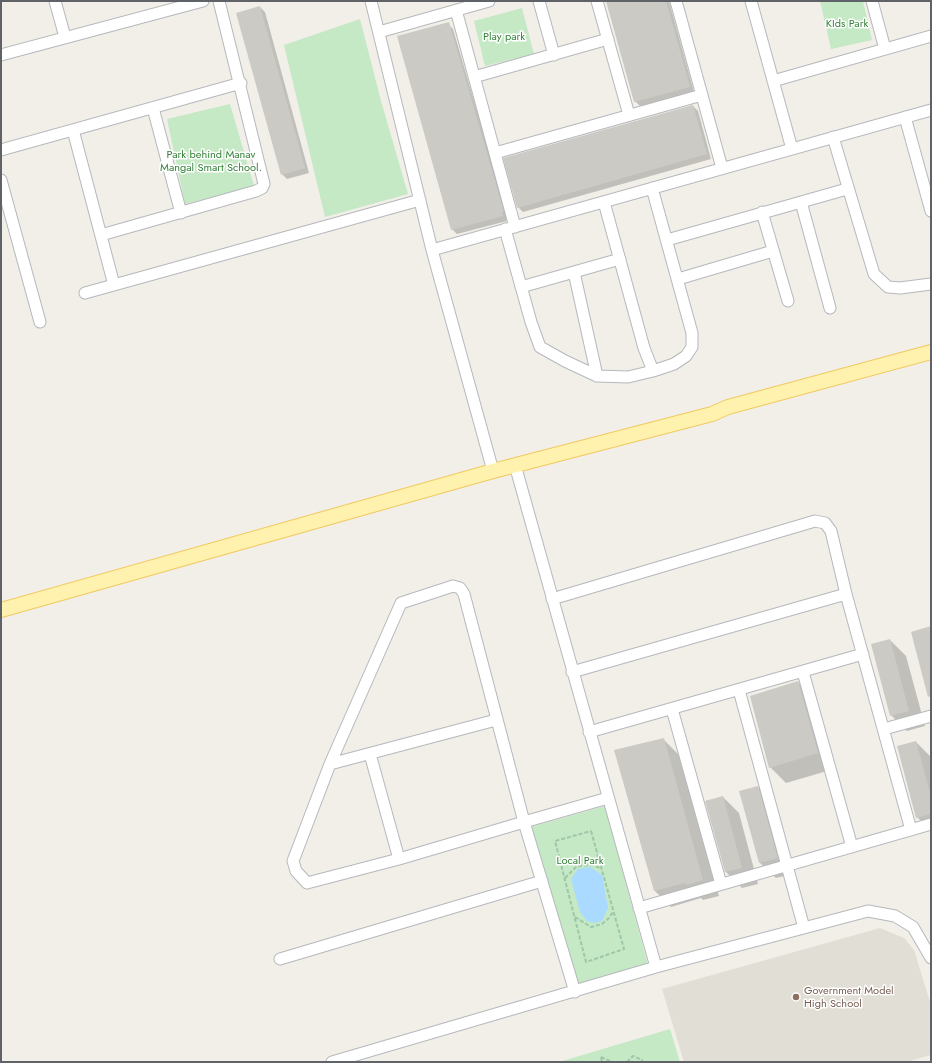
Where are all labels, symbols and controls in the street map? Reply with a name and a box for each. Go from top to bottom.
park label: KIds Park [826,17,868,31]
park label: Play park [483,30,525,44]
park label: Park behind Manav Mangal Smart School. [160,148,262,174]
park label: Local Park [557,854,603,868]
place label: Government Model High School [804,984,894,1010]
marker: Government Model High School [791,992,801,1002]

